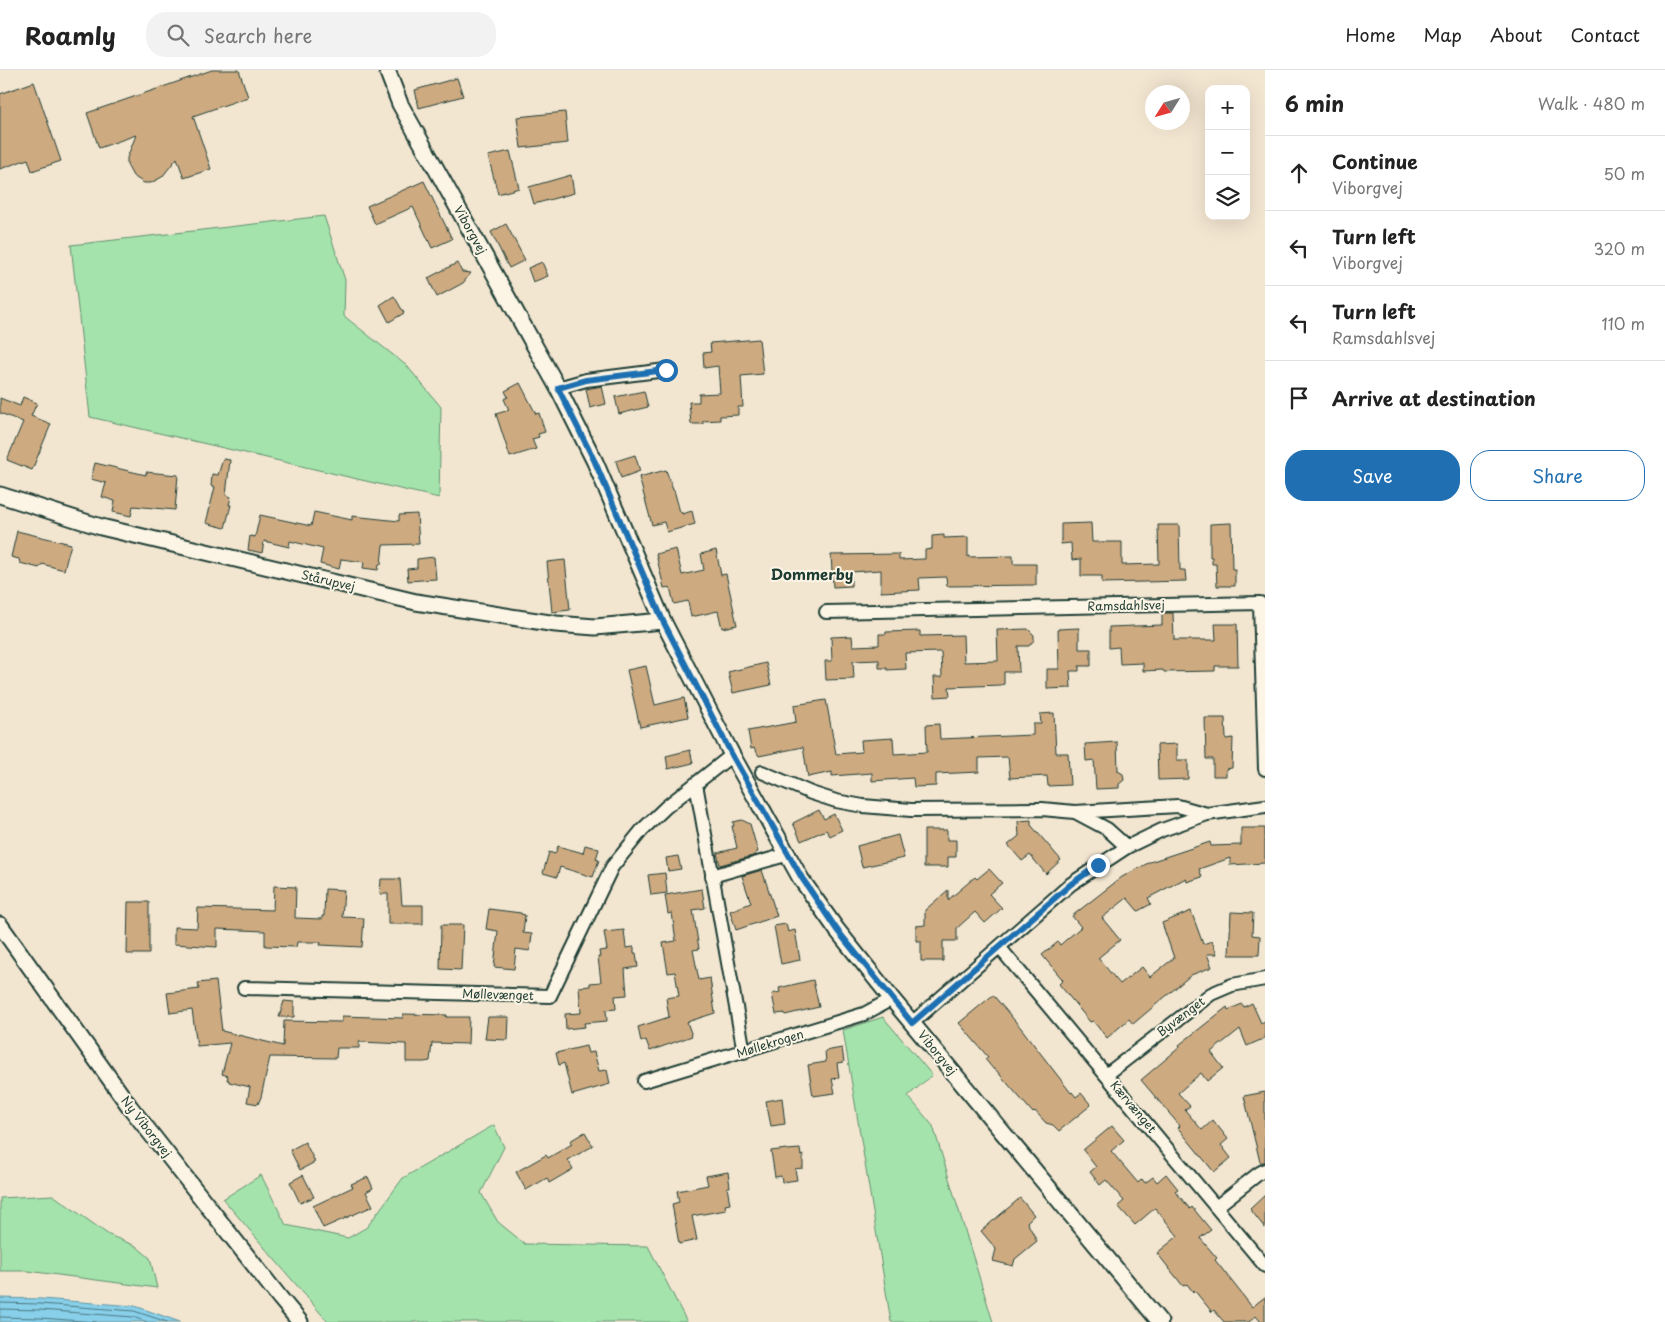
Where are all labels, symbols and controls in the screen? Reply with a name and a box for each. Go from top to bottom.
search box [146,12,496,57]
text: Roamly [25,17,116,53]
icon: search [164,21,192,49]
text: Search here [204,21,312,49]
text: Home [1345,21,1395,48]
text: Map [1423,21,1462,48]
text: About [1490,21,1542,48]
text: Contact [1570,21,1640,48]
north arrow [1145,85,1190,130]
map controls [1205,85,1250,220]
button: + [1205,85,1250,130]
text: 6 min [1285,87,1344,119]
text: Walk · 480 m [1538,91,1645,115]
button: − [1205,130,1250,175]
text: Continue [1332,147,1418,175]
icon: ahead [1285,159,1313,187]
text: 50 m [1604,161,1645,185]
button: layers [1205,175,1250,220]
text: Viborgvej [1332,175,1403,199]
street label: Viborgvej [450,202,492,257]
text: Turn left [1332,222,1416,250]
icon: left [1285,234,1313,262]
text: 320 m [1594,236,1645,260]
text: Viborgvej [1332,250,1403,274]
text: Turn left [1332,297,1416,325]
icon: left [1285,309,1313,337]
text: 110 m [1602,311,1645,335]
text: Ramsdahlsvej [1332,325,1435,349]
route start [655,359,678,382]
icon: arrive [1285,384,1313,412]
text: Arrive at destination [1332,384,1536,412]
button: Save [1285,450,1460,501]
button: Share [1470,450,1645,501]
district label: Dommerby [770,562,854,585]
street label: Stårupvej [299,565,357,595]
street label: Ramsdahlsvej [1087,595,1165,615]
route end [1087,854,1110,877]
street label: Møllevænget [462,984,534,1004]
street label: Byvænget [1153,992,1208,1040]
street label: Møllekrogen [734,1024,806,1062]
street label: Viborgvej [914,1026,961,1079]
street label: Kærvænget [1106,1076,1161,1137]
street label: Ny Viborgvej [117,1092,176,1161]

